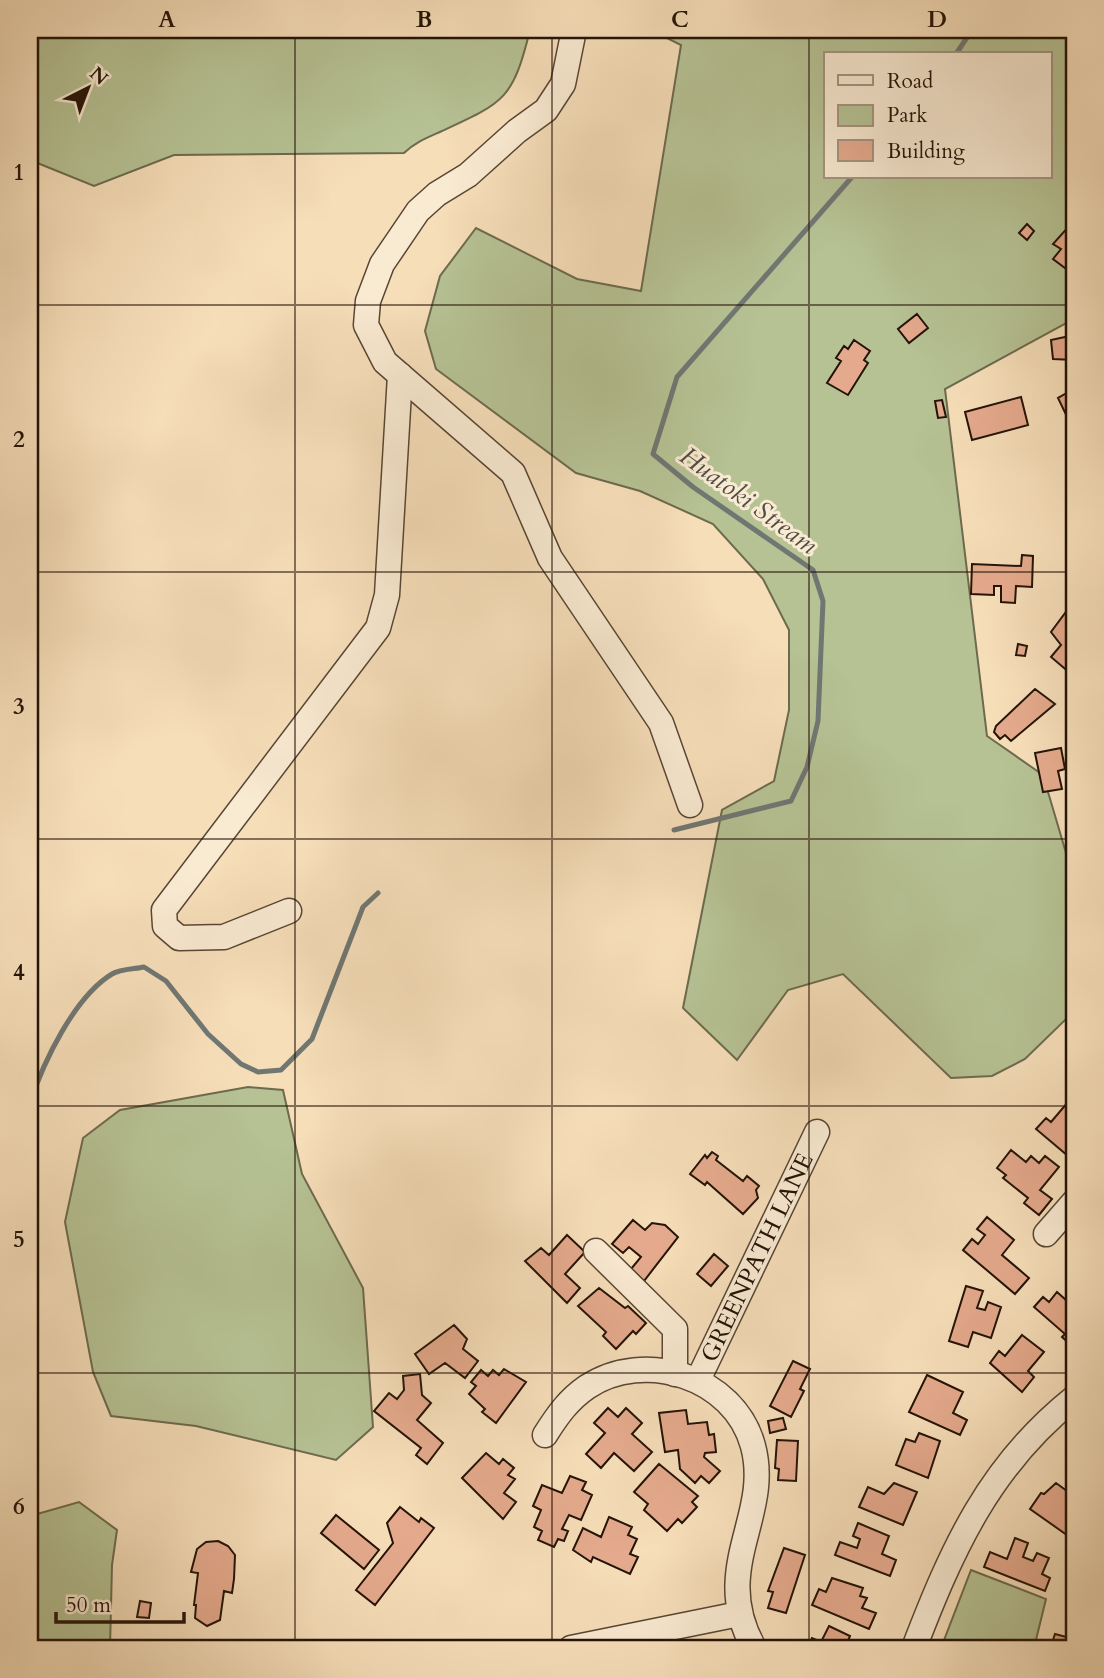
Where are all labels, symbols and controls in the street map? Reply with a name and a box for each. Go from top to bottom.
text: A [158,4,176,35]
text: B [416,4,432,35]
text: C [671,4,689,35]
text: D [927,4,947,35]
north arrow [52,52,122,122]
legend [824,52,1052,178]
text: N [84,61,114,92]
text: Road [887,67,933,96]
text: Park [887,101,928,130]
text: Building [887,137,965,166]
text: 1 [13,157,25,188]
text: 2 [13,424,25,455]
water label: Huatoki Stream [673,439,825,562]
text: 3 [13,691,25,722]
text: 4 [13,957,25,988]
street label: GREENPATH LANE [693,1148,821,1368]
text: 5 [13,1224,25,1255]
text: 6 [13,1491,25,1522]
scale bar [56,1580,184,1624]
text: 50 m [66,1591,111,1620]

